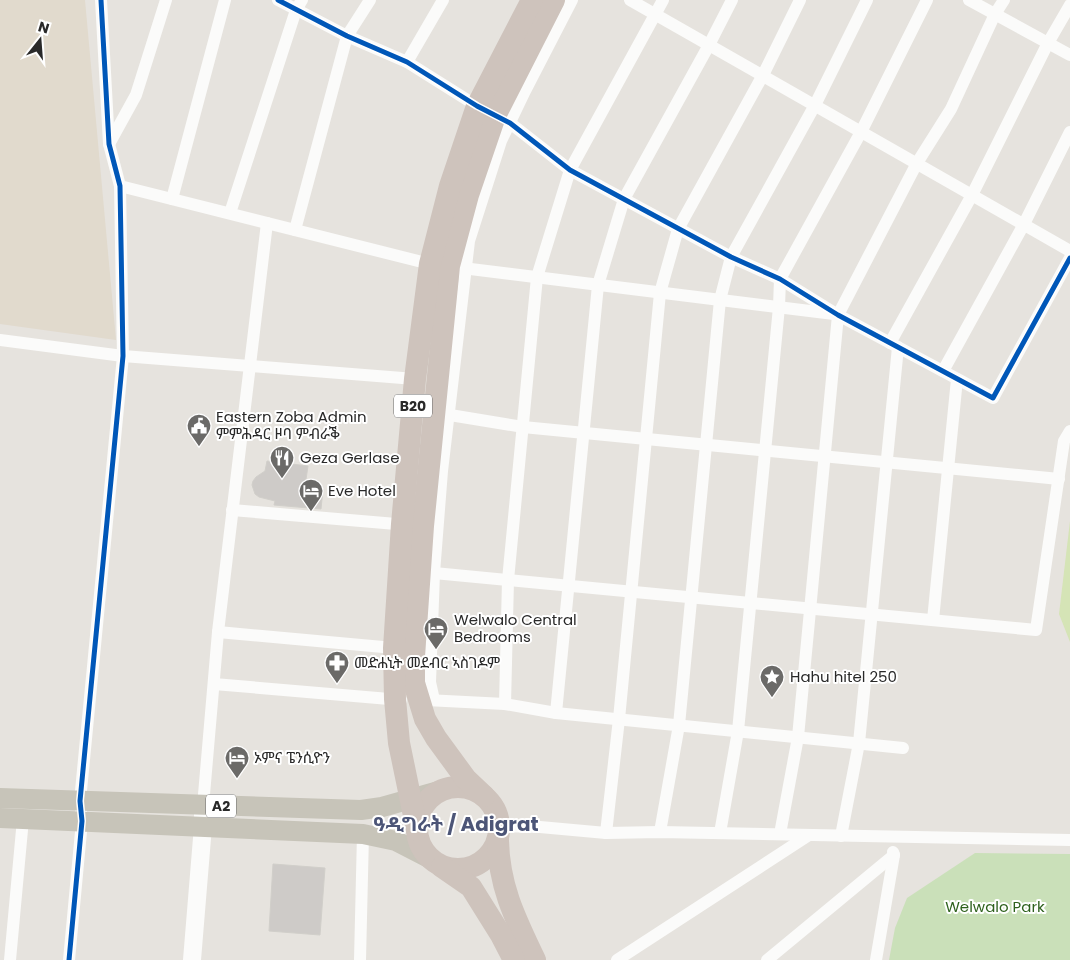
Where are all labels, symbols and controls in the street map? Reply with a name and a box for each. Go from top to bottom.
north arrow [15,15,65,65]
text: N [36,16,52,39]
road number: B20 [394,394,432,418]
place label: Eastern Zoba Admin ምምሕዳር ዞባ ምብራቕ [216,406,367,444]
public building icon: Eastern Zoba Admin ምምሕዳር ዞባ ምብራቕ [186,413,212,447]
restaurant icon: Geza Gerlase [269,445,295,479]
place label: Geza Gerlase [300,447,399,468]
hotel icon: Eve Hotel [298,478,324,512]
place label: Eve Hotel [328,480,396,501]
place label: Welwalo Central Bedrooms [454,609,577,647]
hotel icon: Welwalo Central Bedrooms [423,616,449,650]
pharmacy icon: መድሐኒት መደብር ኣስገዶም [324,650,350,684]
place label: መድሐኒት መደብር ኣስገዶም [354,652,500,673]
place icon: Hahu hitel 250 [759,664,785,698]
place label: Hahu hitel 250 [790,666,897,687]
hotel icon: ኦምና ፔንሲዮን [224,745,250,779]
place label: ኦምና ፔንሲዮን [254,747,330,768]
road number: A2 [206,794,236,818]
district label: ዓዲግራት / Adigrat [373,810,539,838]
park label: Welwalo Park [945,896,1045,917]

